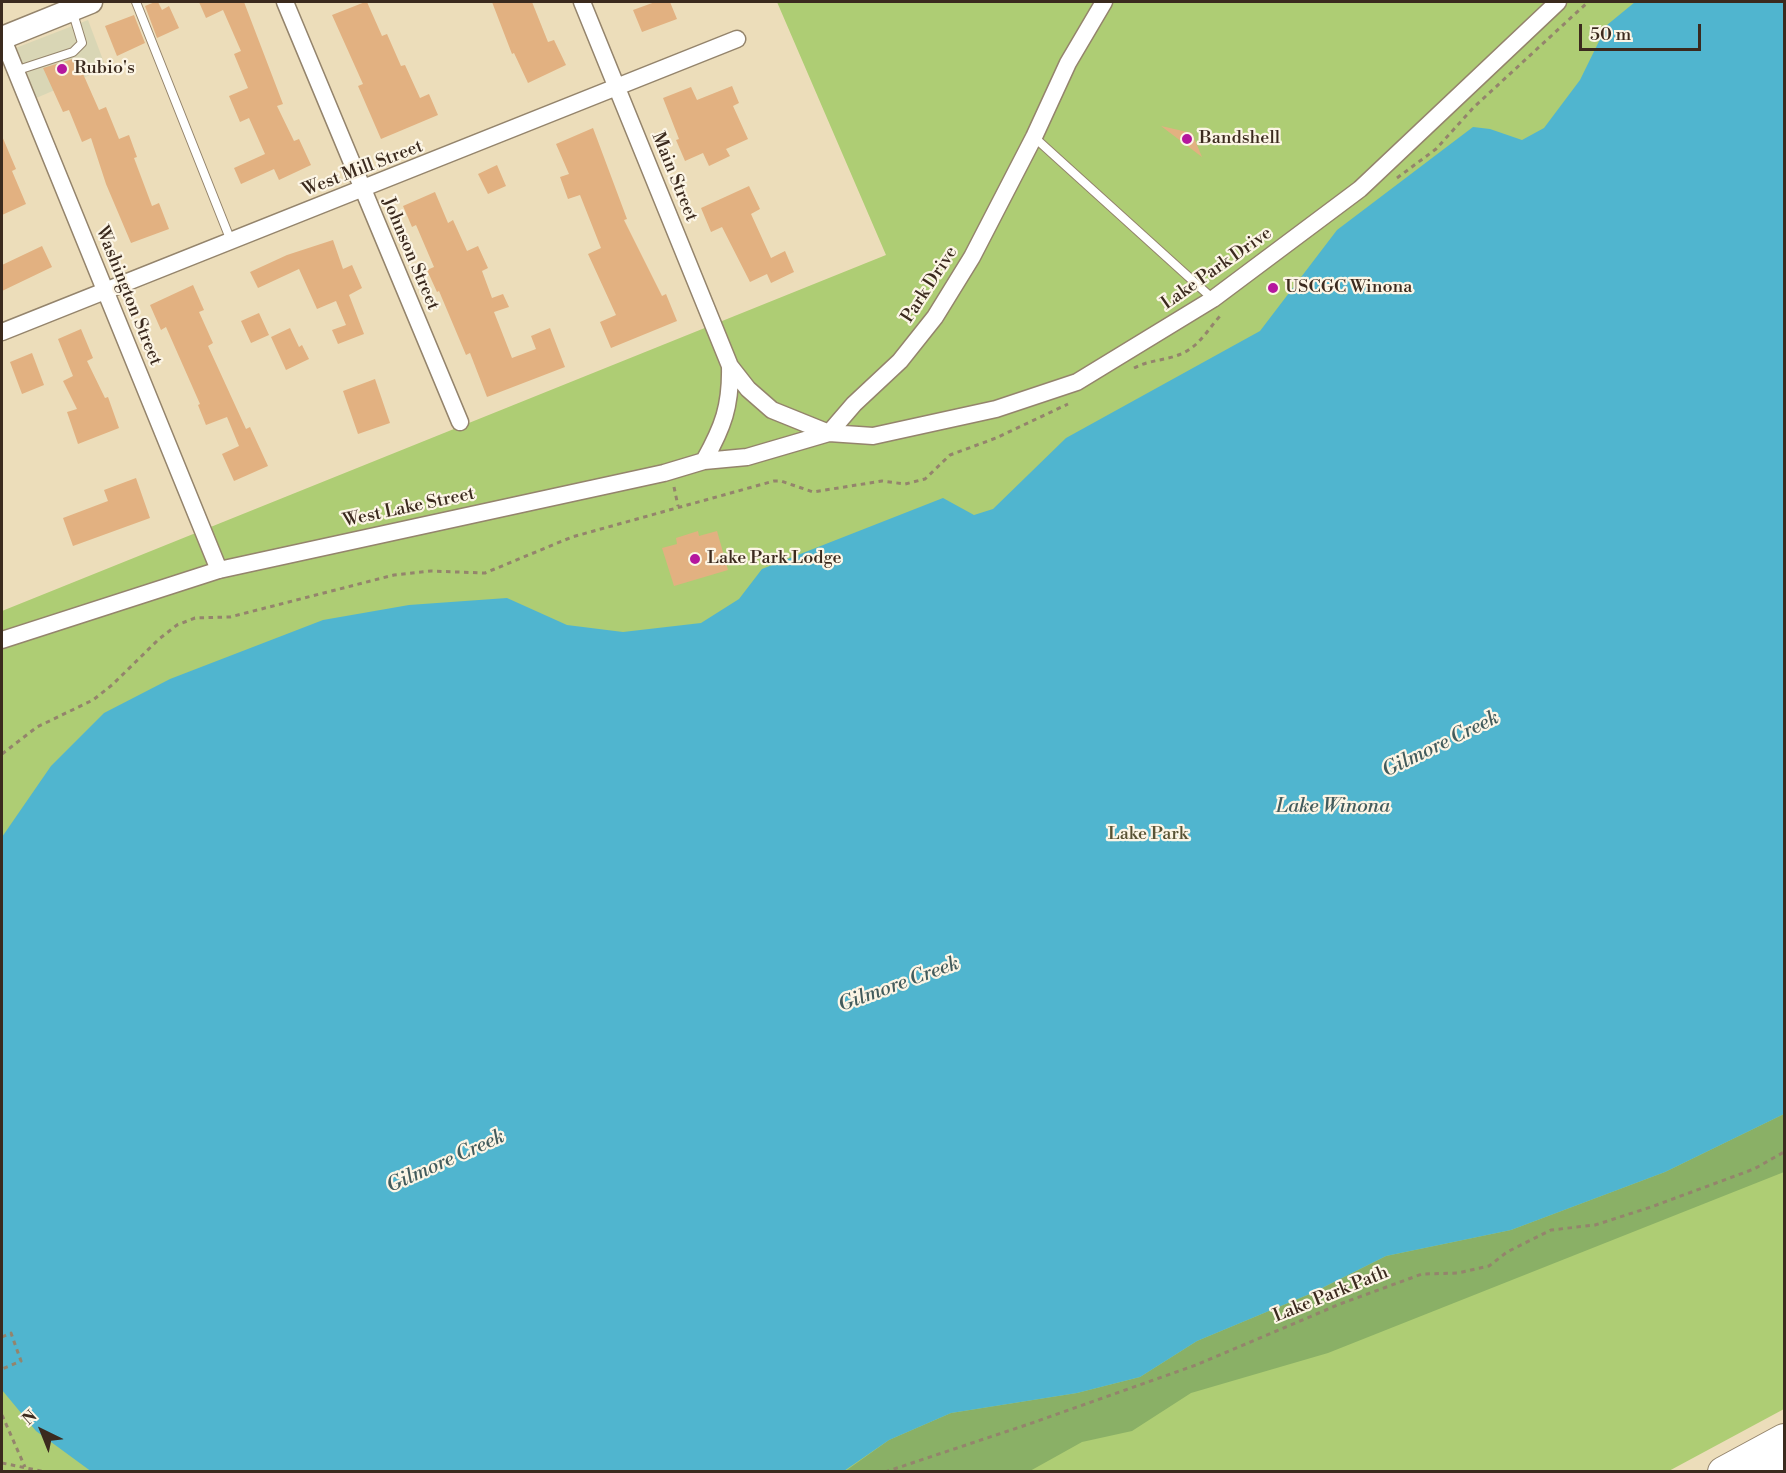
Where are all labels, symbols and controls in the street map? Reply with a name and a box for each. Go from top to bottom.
scale bar [1582,12,1704,50]
text: 50 m [1590,23,1631,46]
place label: Rubio's [74,58,135,80]
marker: Rubio's [55,62,69,76]
place label: Bandshell [1199,128,1280,150]
street label: Main Street [646,129,702,225]
marker: Bandshell [1180,132,1194,146]
street label: West Mill Street [300,136,426,202]
street label: Johnson Street [376,194,444,314]
street label: Washington Street [90,223,166,369]
street label: Lake Park Drive [1158,223,1276,315]
street label: Park Drive [897,243,963,327]
place label: USCGC Winona [1285,277,1412,299]
marker: USCGC Winona [1266,281,1280,295]
street label: West Lake Street [341,483,477,533]
place label: Lake Park Lodge [707,548,842,570]
marker: Lake Park Lodge [688,552,702,566]
water label: Gilmore Creek [1379,706,1503,784]
water label: Lake Winona [1276,795,1390,819]
park label: Lake Park [1108,824,1188,846]
water label: Gilmore Creek [835,952,963,1018]
water label: Gilmore Creek [383,1125,509,1199]
street label: Lake Park Path [1270,1262,1392,1328]
north arrow [12,1401,72,1461]
text: N [18,1406,41,1429]

